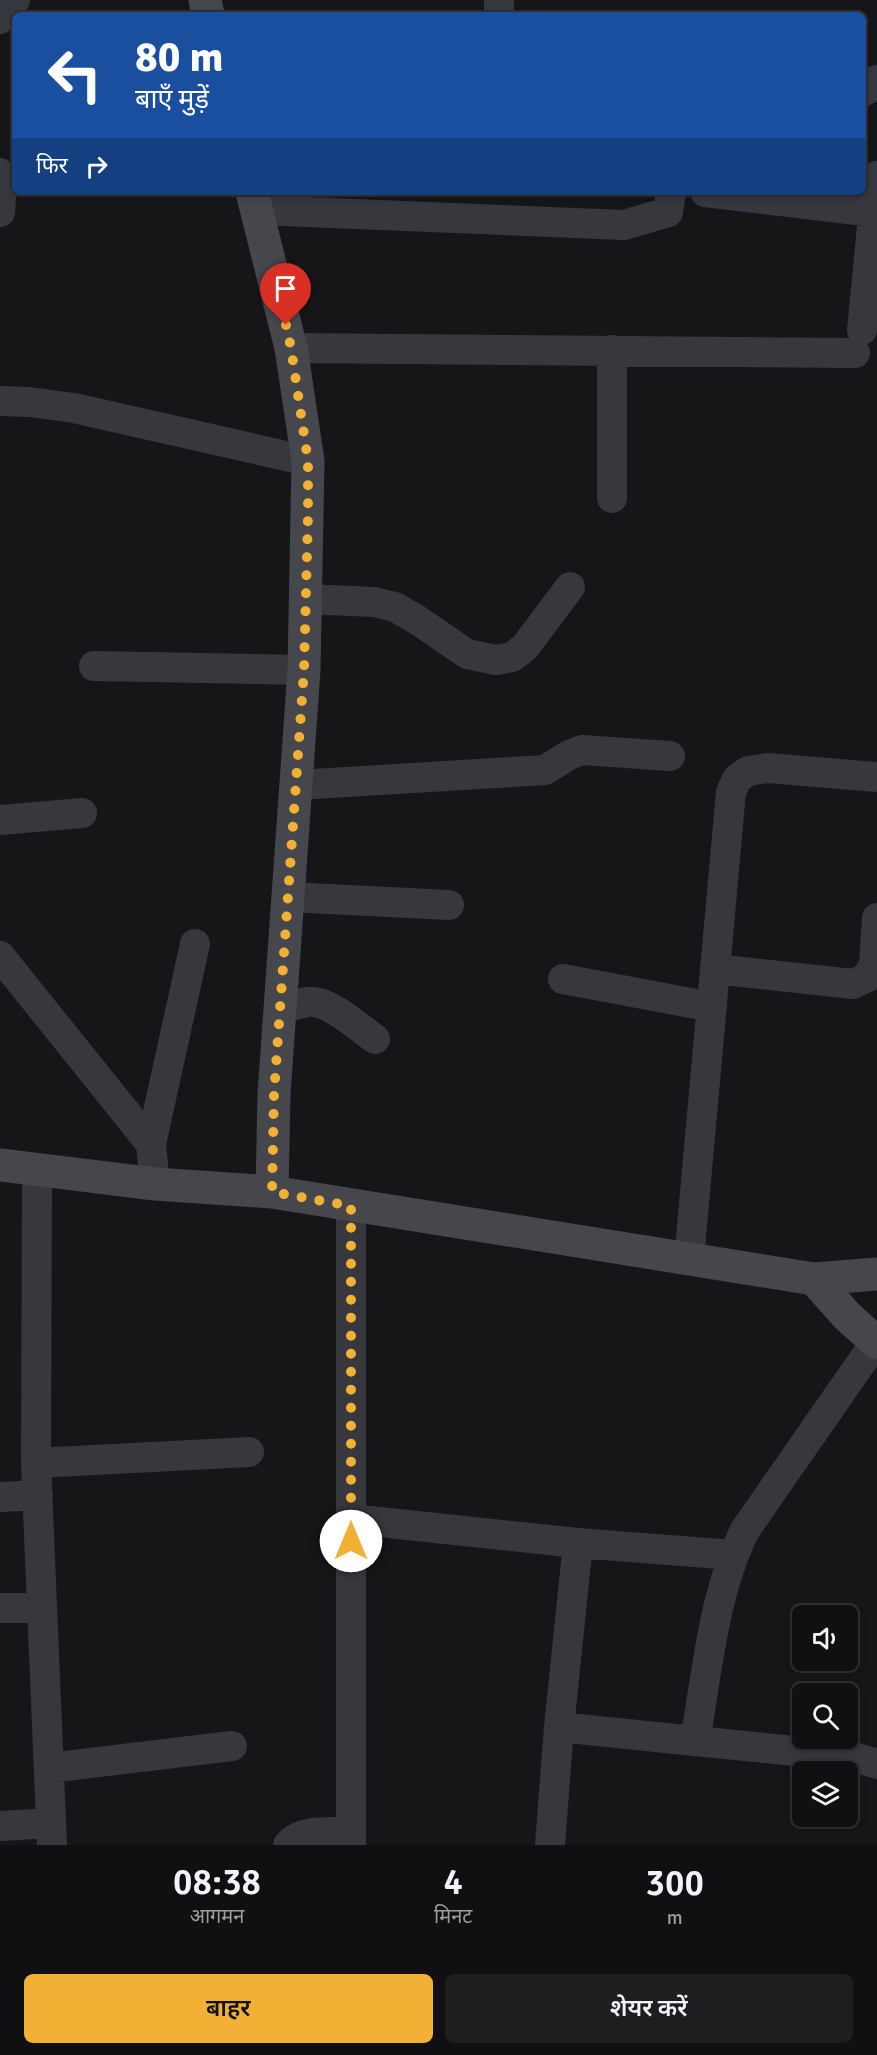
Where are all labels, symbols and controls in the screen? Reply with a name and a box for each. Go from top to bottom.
text: 80 m [135,32,224,83]
icon: left [36,36,114,114]
text: बाएँ मुड़ें [135,83,209,116]
icon: right [80,150,113,183]
text: फिर [36,152,68,179]
pin [260,263,311,325]
icon: arrive [269,272,302,305]
position arrow [319,1509,383,1573]
map controls [792,1605,858,1827]
button: sound [792,1605,858,1671]
button: search [792,1683,858,1749]
button: layers [792,1761,858,1827]
text: 08:38 [173,1860,261,1905]
text: 4 [444,1860,463,1905]
text: 300 [646,1861,704,1906]
text: आगमन [190,1904,244,1929]
text: मिनट [434,1904,472,1929]
text: m [667,1905,683,1930]
button: बाहर [24,1974,433,2043]
button: शेयर करें [445,1974,853,2043]

